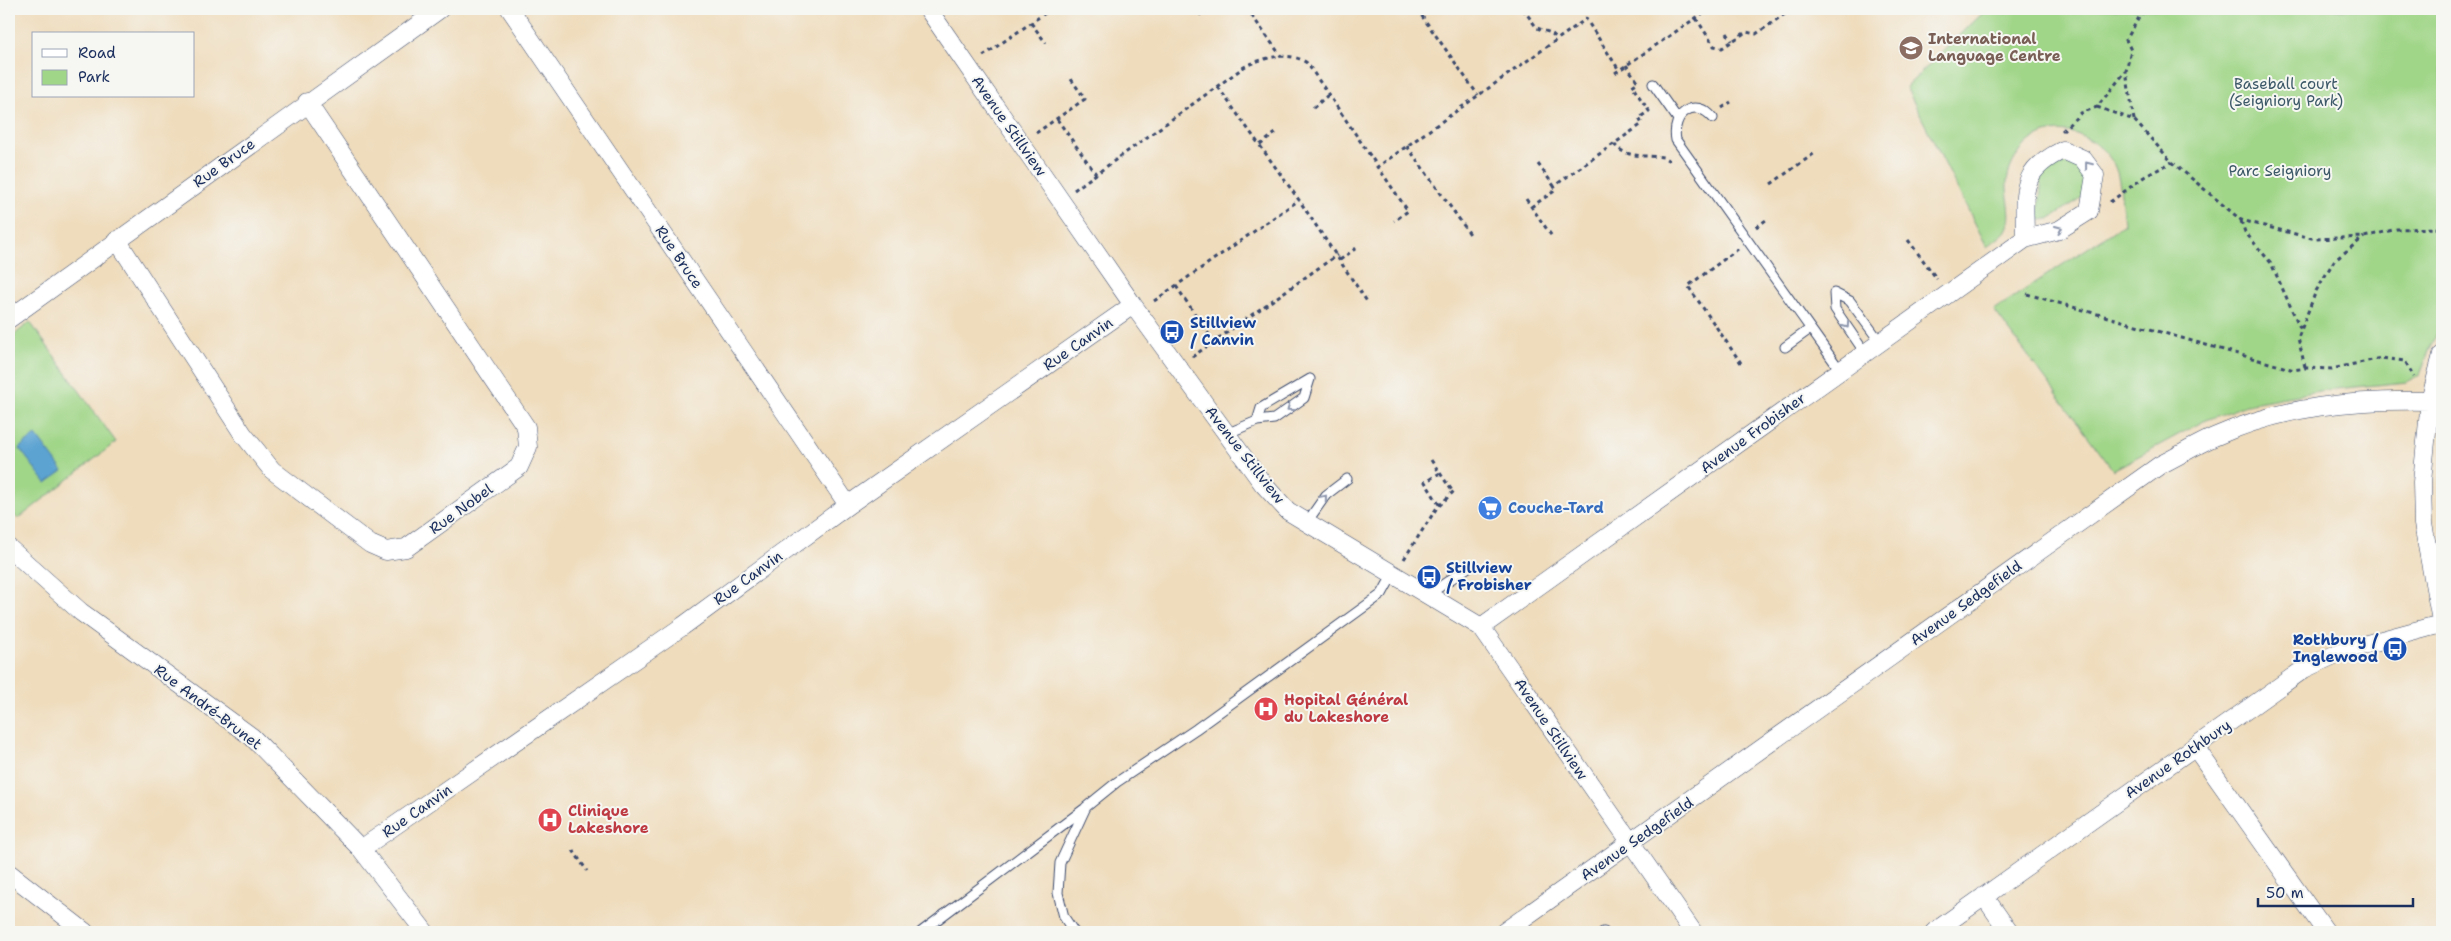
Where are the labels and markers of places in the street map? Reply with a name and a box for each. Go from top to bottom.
place label: International Language Centre [1928,29,2061,66]
school or university icon: International Language Centre [1898,35,1924,61]
place label: Stillview / Canvin [1190,313,1257,350]
bus stop icon: Stillview / Canvin [1159,319,1185,345]
supermarket icon: Couche-Tard [1477,495,1503,521]
place label: Couche-Tard [1508,498,1604,518]
place label: Stillview / Frobisher [1446,558,1532,595]
bus stop icon: Stillview / Frobisher [1416,564,1442,590]
place label: Rothbury / Inglewood [2293,630,2380,667]
bus stop icon: Rothbury / Inglewood [2382,636,2408,662]
place label: Hopital Général du Lakeshore [1284,690,1408,727]
hospital icon: Hopital Général du Lakeshore [1253,696,1279,722]
place label: Clinique Lakeshore [568,801,649,838]
hospital icon: Clinique Lakeshore [537,807,563,833]

